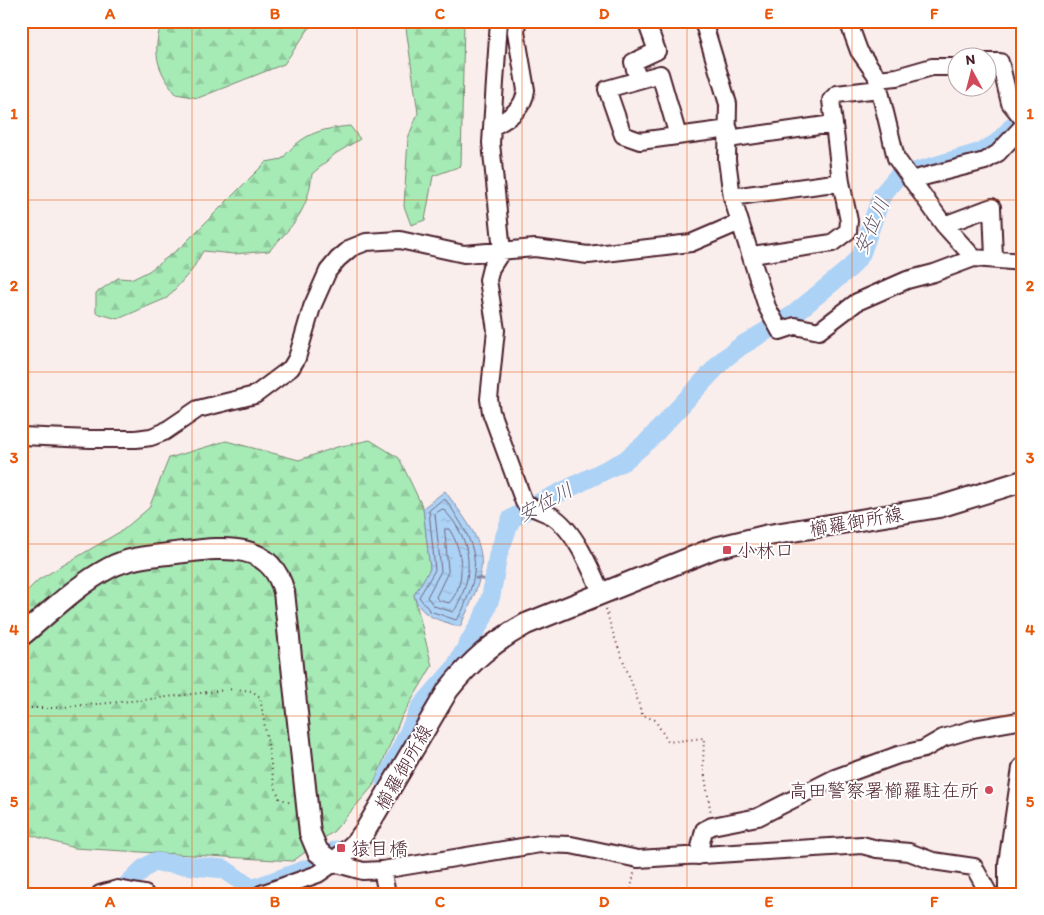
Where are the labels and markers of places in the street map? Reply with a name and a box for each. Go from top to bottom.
place label: 小林口 [737,539,794,562]
marker: 小林口 [721,544,733,556]
place label: 高田警察署櫛羅駐在所 [789,779,979,802]
marker: 高田警察署櫛羅駐在所 [983,784,995,796]
place label: 猿目橋 [351,837,408,860]
marker: 猿目橋 [335,842,347,854]

